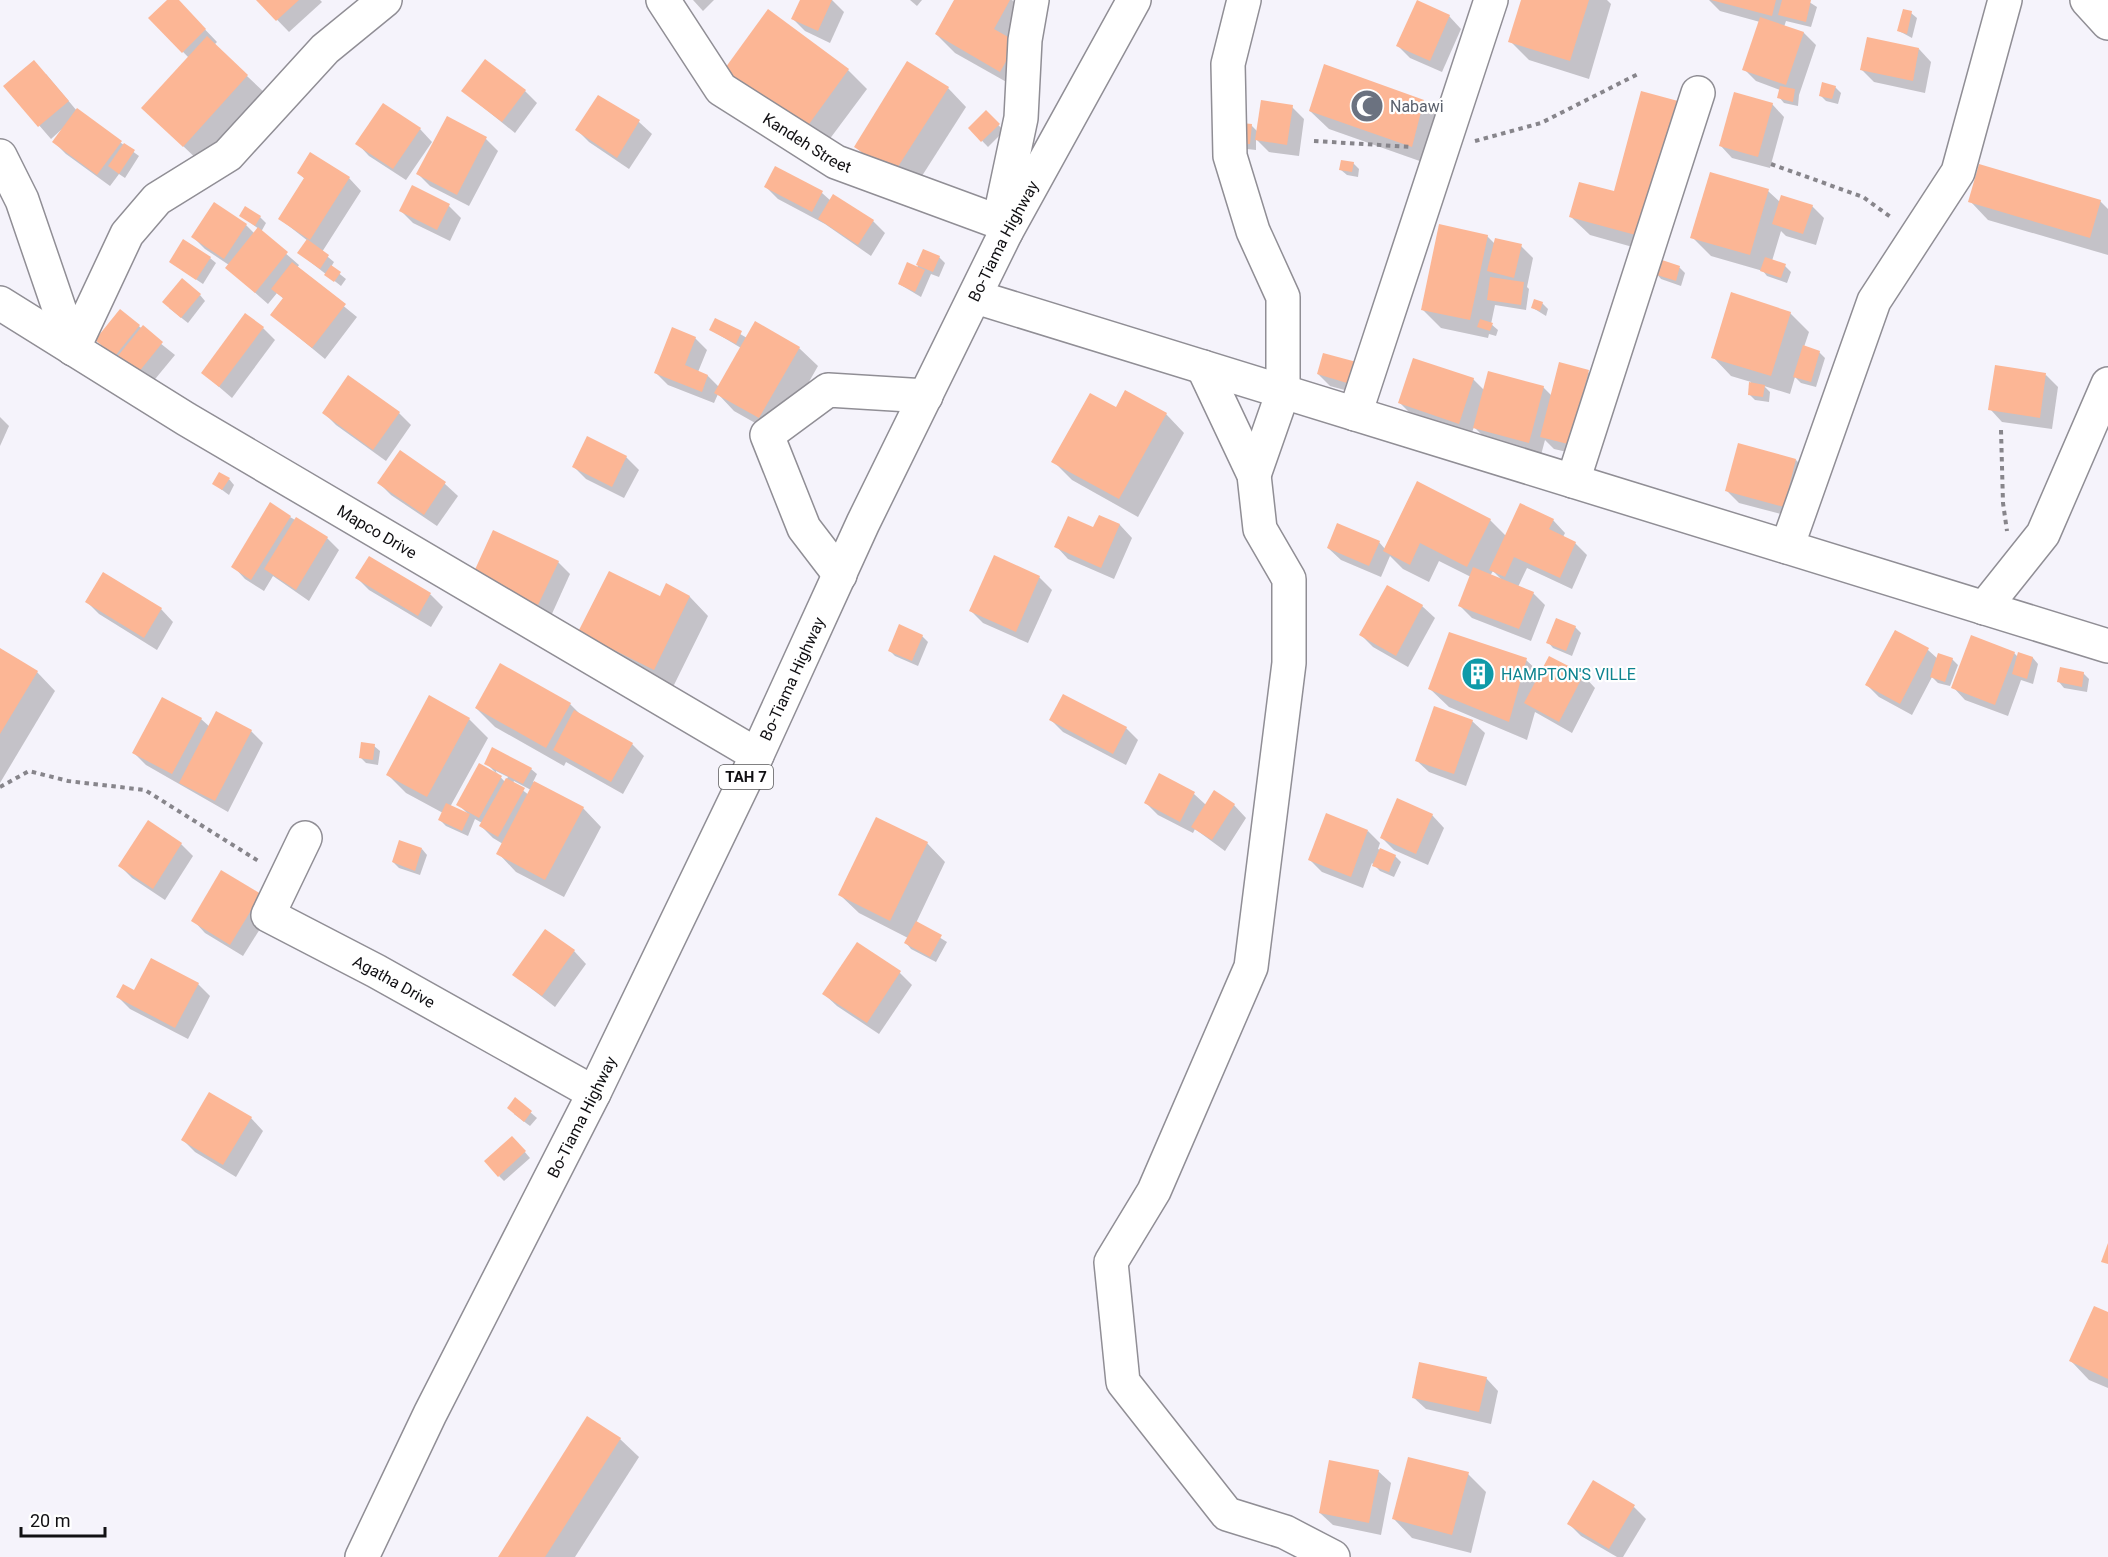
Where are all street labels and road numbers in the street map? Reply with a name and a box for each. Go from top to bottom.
street label: Kandeh Street [759,109,854,177]
street label: Bo-Tiama Highway [964,177,1043,305]
street label: Mapco Drive [334,501,420,563]
street label: Bo-Tiama Highway [756,614,829,744]
road number: TAH 7 [719,765,773,789]
street label: Agatha Drive [350,952,438,1012]
street label: Bo-Tiama Highway [543,1053,621,1181]

